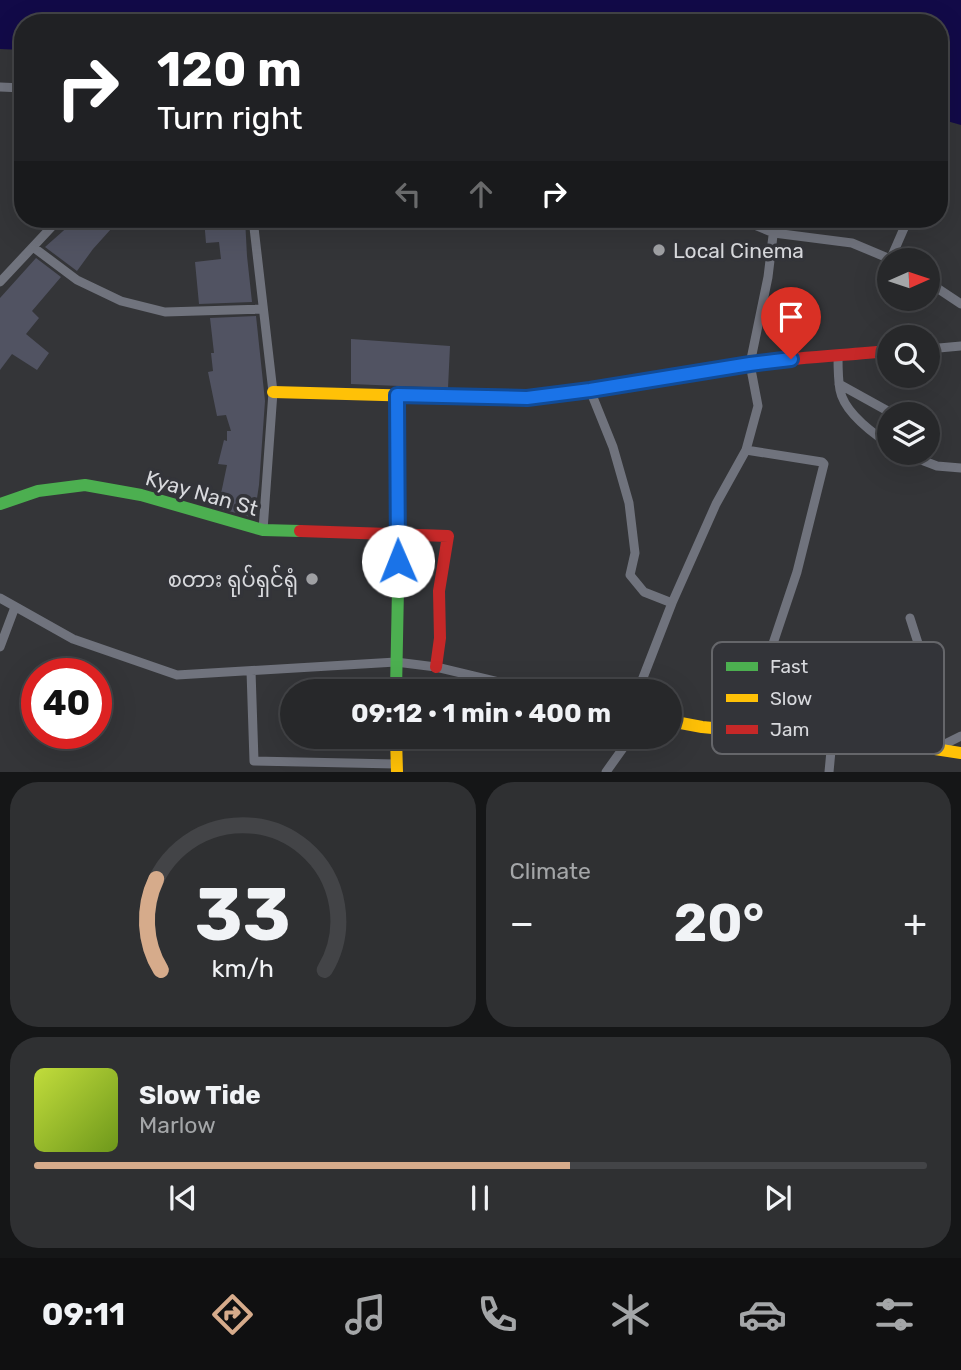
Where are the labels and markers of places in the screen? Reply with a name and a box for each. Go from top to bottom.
place label: Local Cinema [673,238,804,263]
marker: Local Cinema [651,242,667,258]
pin [761,287,821,359]
place label: စတား ရုပ်ရှင်ရုံ [168,564,298,597]
marker: စတား ရုပ်ရှင်ရုံ [304,571,320,587]

